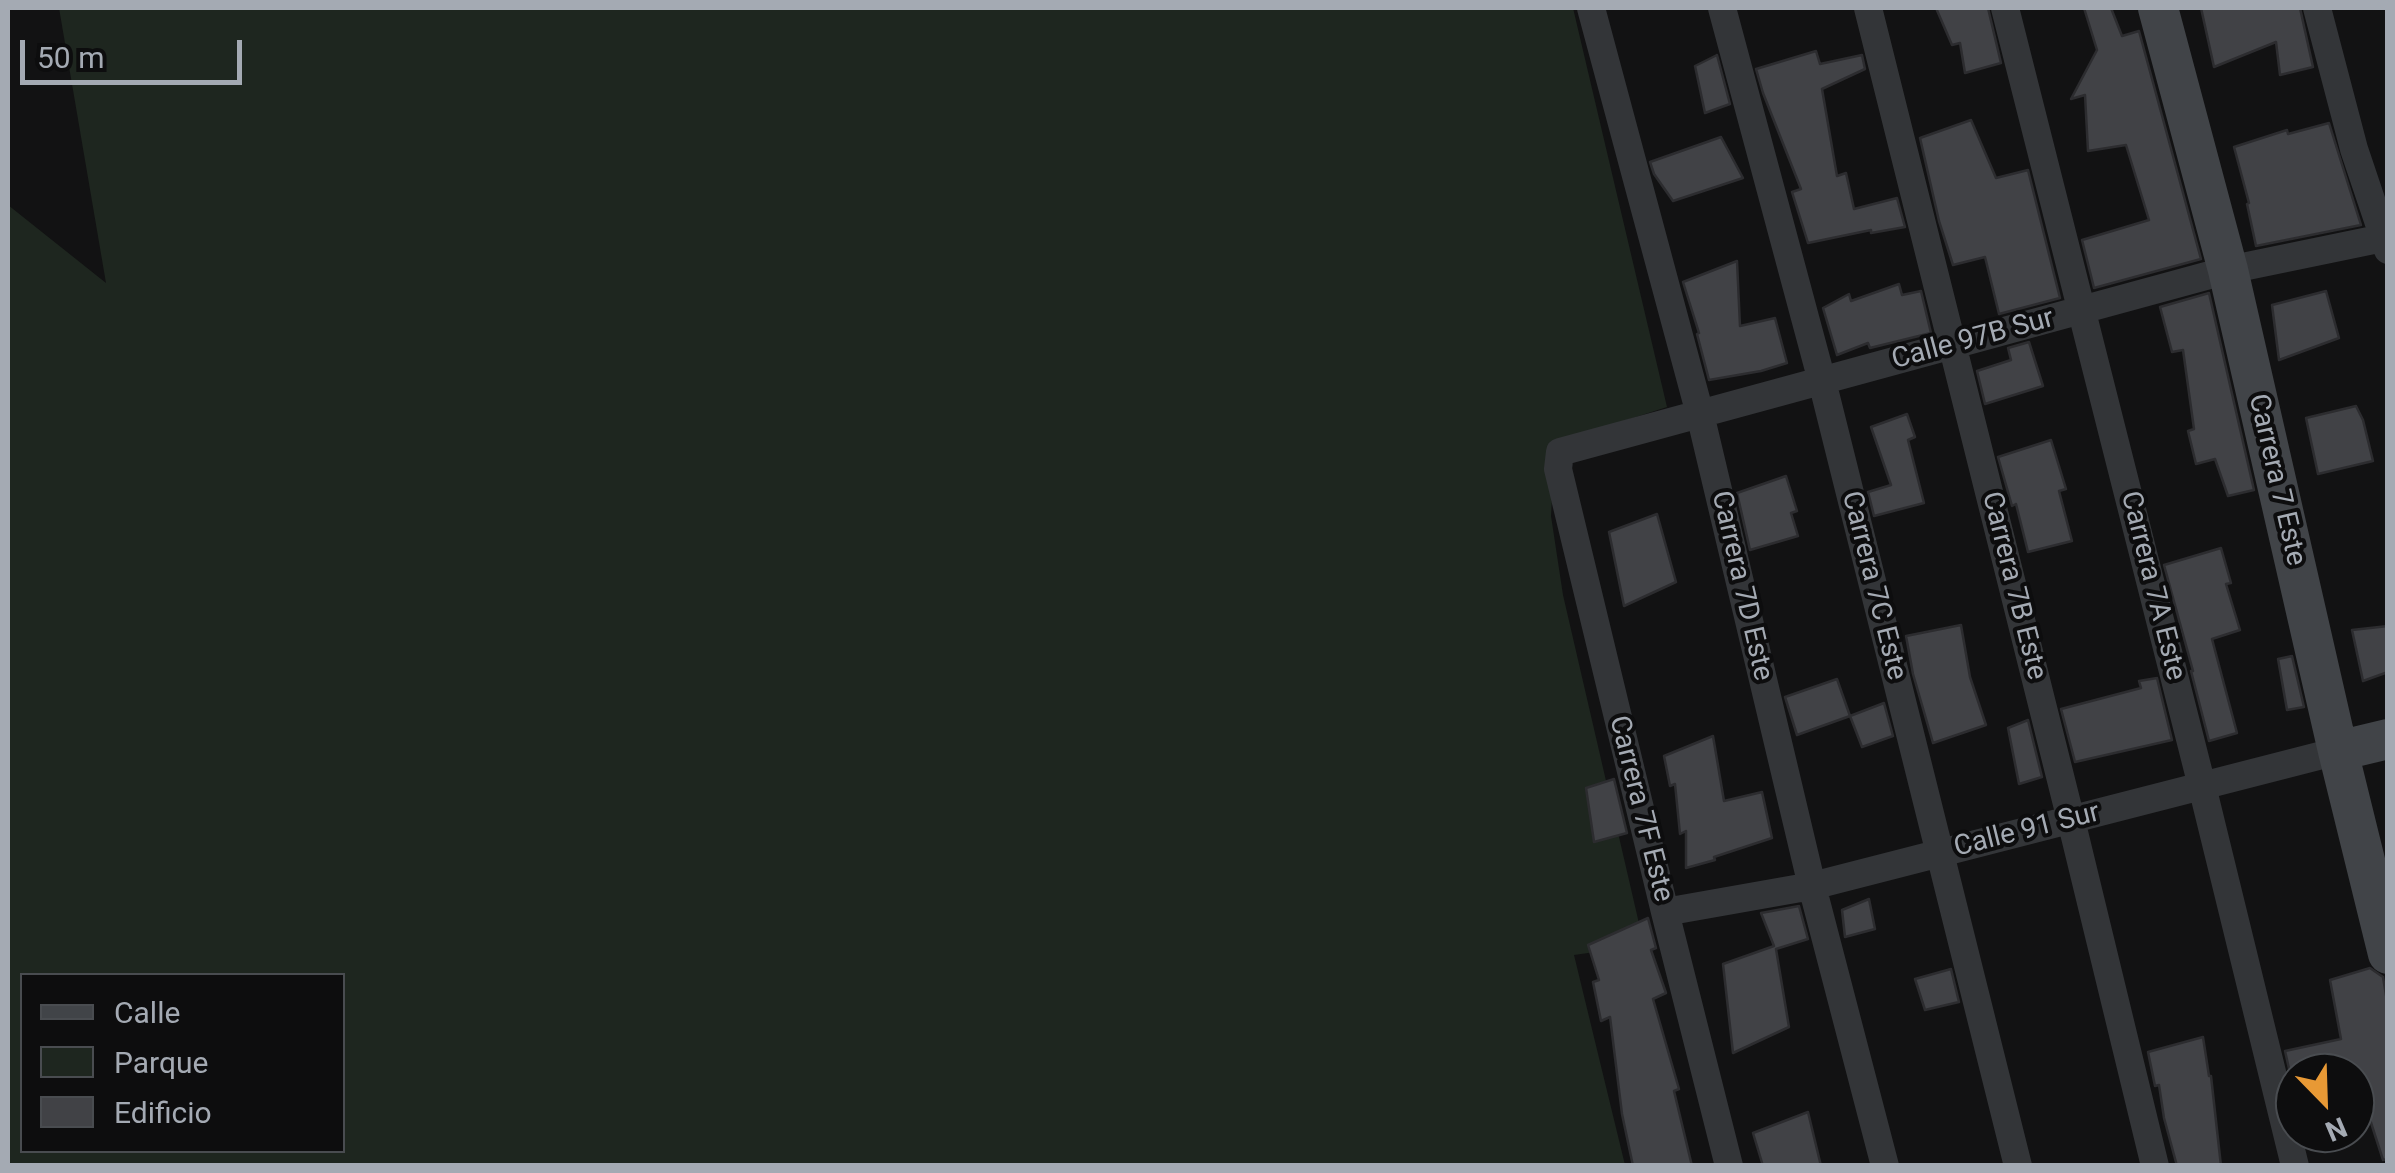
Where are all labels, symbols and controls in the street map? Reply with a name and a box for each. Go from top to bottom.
scale bar [25,20,248,82]
text: 50 m [37,40,104,75]
street label: Calle 97B Sur [1888,302,2058,378]
street label: Carrera 7 Este [2240,391,2312,569]
street label: Carrera 7D Este [1703,488,1779,684]
street label: Carrera 7C Este [1833,488,1913,684]
street label: Carrera 7B Este [1973,488,2053,684]
street label: Carrera 7A Este [2112,488,2192,684]
street label: Carrera 7F Este [1601,712,1679,906]
street label: Calle 91 Sur [1951,797,2103,865]
legend [20,973,345,1153]
text: Calle [114,995,180,1030]
text: Parque [114,1045,208,1080]
north arrow [2275,1053,2375,1153]
text: Edificio [114,1095,212,1130]
text: N [2321,1110,2352,1148]

